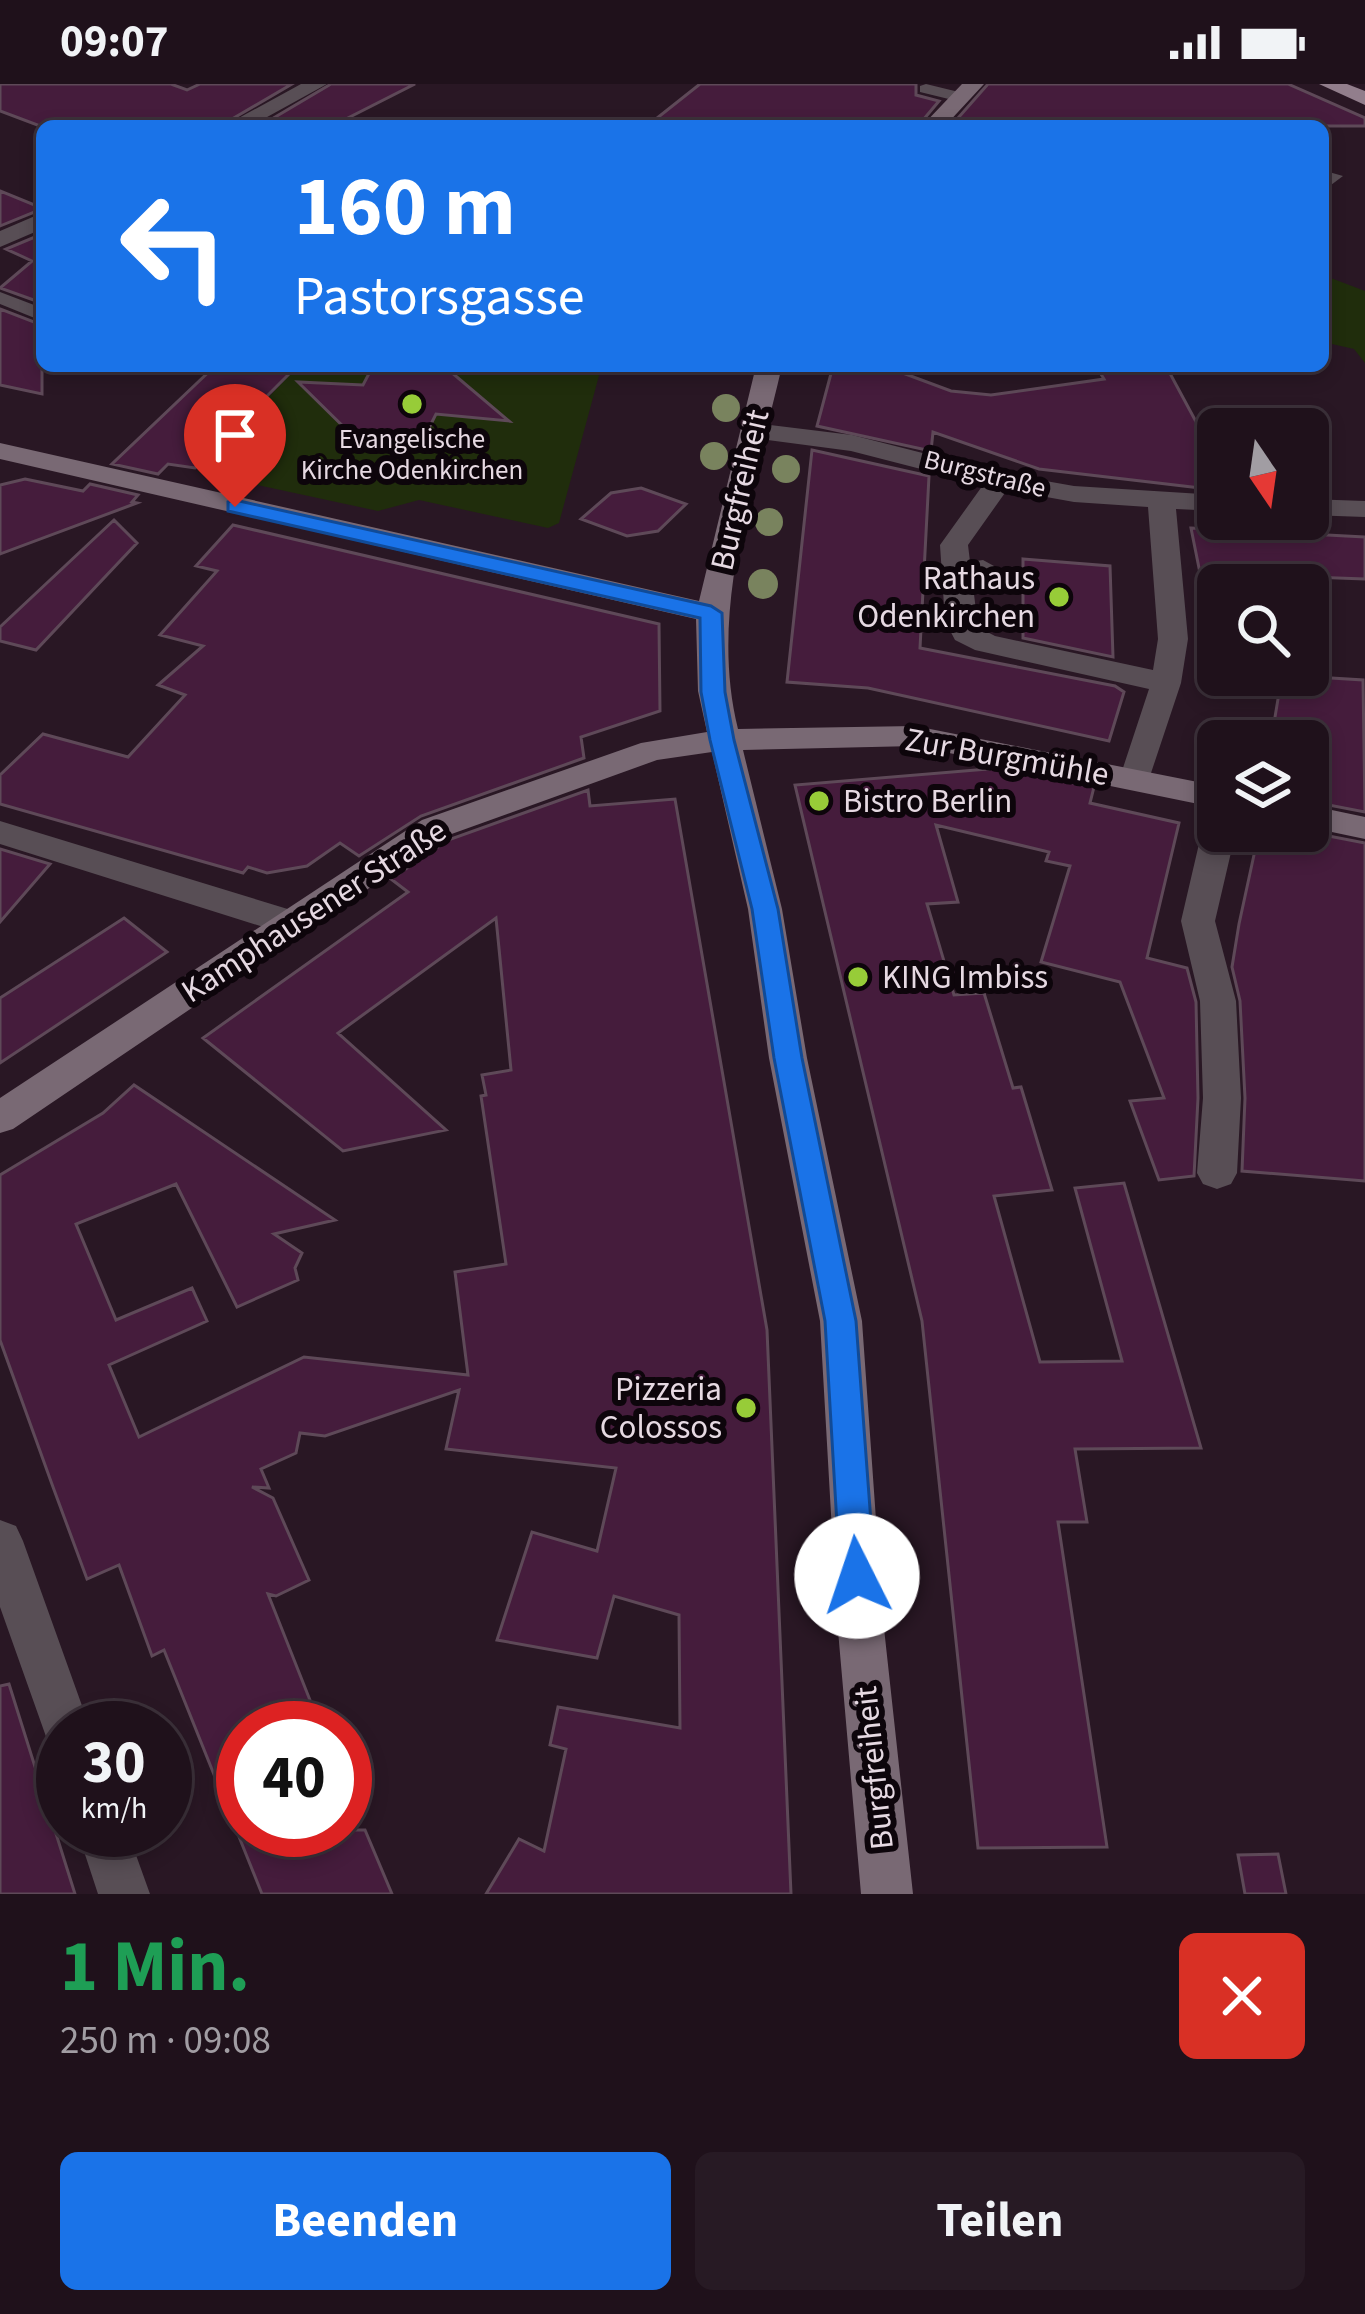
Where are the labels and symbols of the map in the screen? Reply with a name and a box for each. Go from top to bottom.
pin [184,384,286,507]
marker: Evangelische Kirche Odenkirchen [399,391,425,417]
street label: Burgfreiheit [699,405,781,575]
north arrow [1197,408,1329,540]
place label: Evangelische Kirche Odenkirchen [301,420,523,490]
street label: Burgstraße [920,440,1050,508]
place label: Rathaus Odenkirchen [857,555,1035,640]
marker: Rathaus Odenkirchen [1046,584,1072,610]
street label: Zur Burgmühle [901,716,1113,798]
place label: Bistro Berlin [843,778,1012,825]
marker: Bistro Berlin [806,788,832,814]
street label: Kamphausener Straße [172,808,456,1014]
place label: KING Imbiss [882,954,1048,1001]
marker: KING Imbiss [845,964,871,990]
place label: Pizzeria Colossos [600,1366,722,1451]
marker: Pizzeria Colossos [733,1395,759,1421]
position arrow [794,1513,920,1639]
street label: Burgfreiheit [842,1684,906,1852]
speed limit sign: 40 [216,1701,372,1857]

